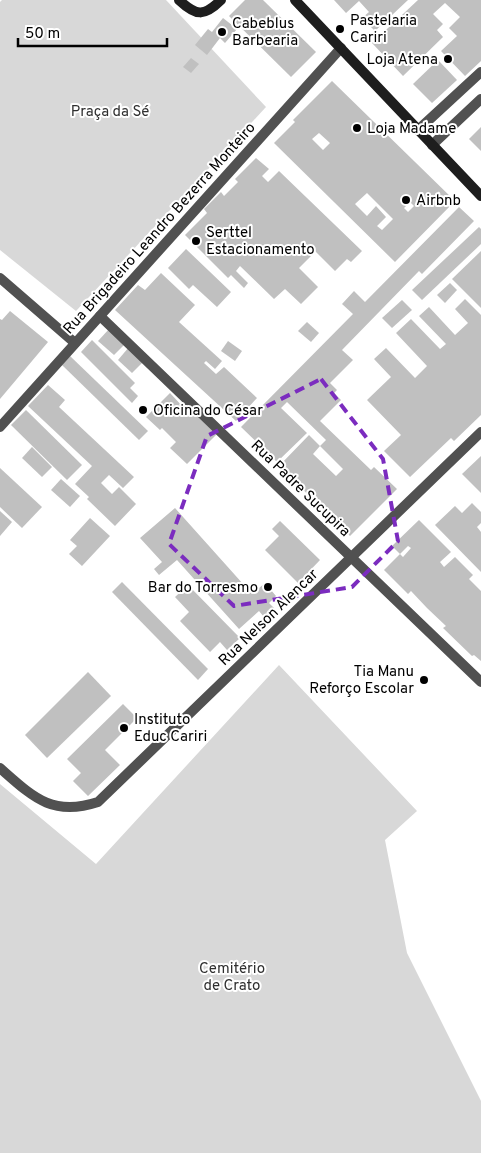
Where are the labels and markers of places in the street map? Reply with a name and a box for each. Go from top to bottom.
place label: Pastelaria Cariri [350,12,417,48]
place label: Cabeblus Barbearia [232,15,298,51]
marker: Pastelaria Cariri [334,23,346,35]
marker: Cabeblus Barbearia [216,26,228,38]
place label: Loja Atena [366,51,438,70]
marker: Loja Atena [442,53,454,65]
place label: Loja Madame [367,120,456,139]
marker: Loja Madame [351,122,363,134]
place label: Airbnb [416,192,461,211]
marker: Airbnb [400,194,412,206]
place label: Serttel Estacionamento [206,224,315,260]
marker: Serttel Estacionamento [190,235,202,247]
place label: Oficina do César [153,402,263,421]
marker: Oficina do César [137,404,149,416]
place label: Bar do Torresmo [148,579,258,598]
marker: Bar do Torresmo [262,581,274,593]
place label: Tia Manu Reforço Escolar [309,663,414,699]
marker: Tia Manu Reforço Escolar [418,674,430,686]
place label: Instituto Educ Cariri [134,711,207,747]
marker: Instituto Educ Cariri [118,722,130,734]

